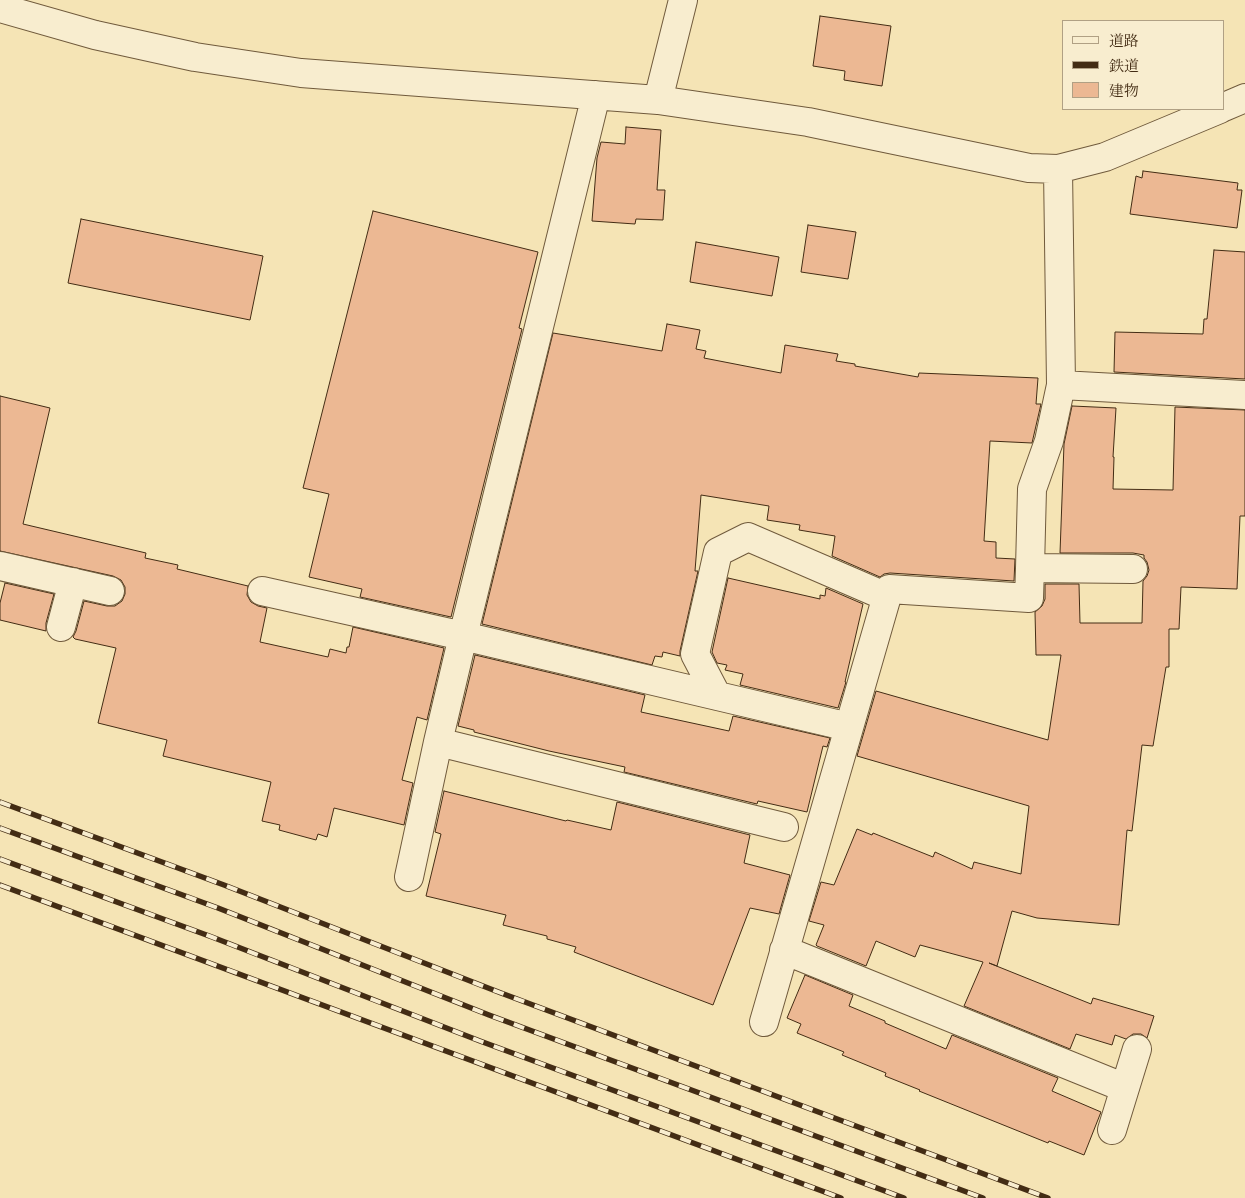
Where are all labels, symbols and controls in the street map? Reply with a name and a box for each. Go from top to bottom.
legend [1062,20,1225,110]
text: 道路 [1109,32,1139,51]
text: 鉄道 [1109,57,1139,76]
text: 建物 [1109,82,1139,101]

